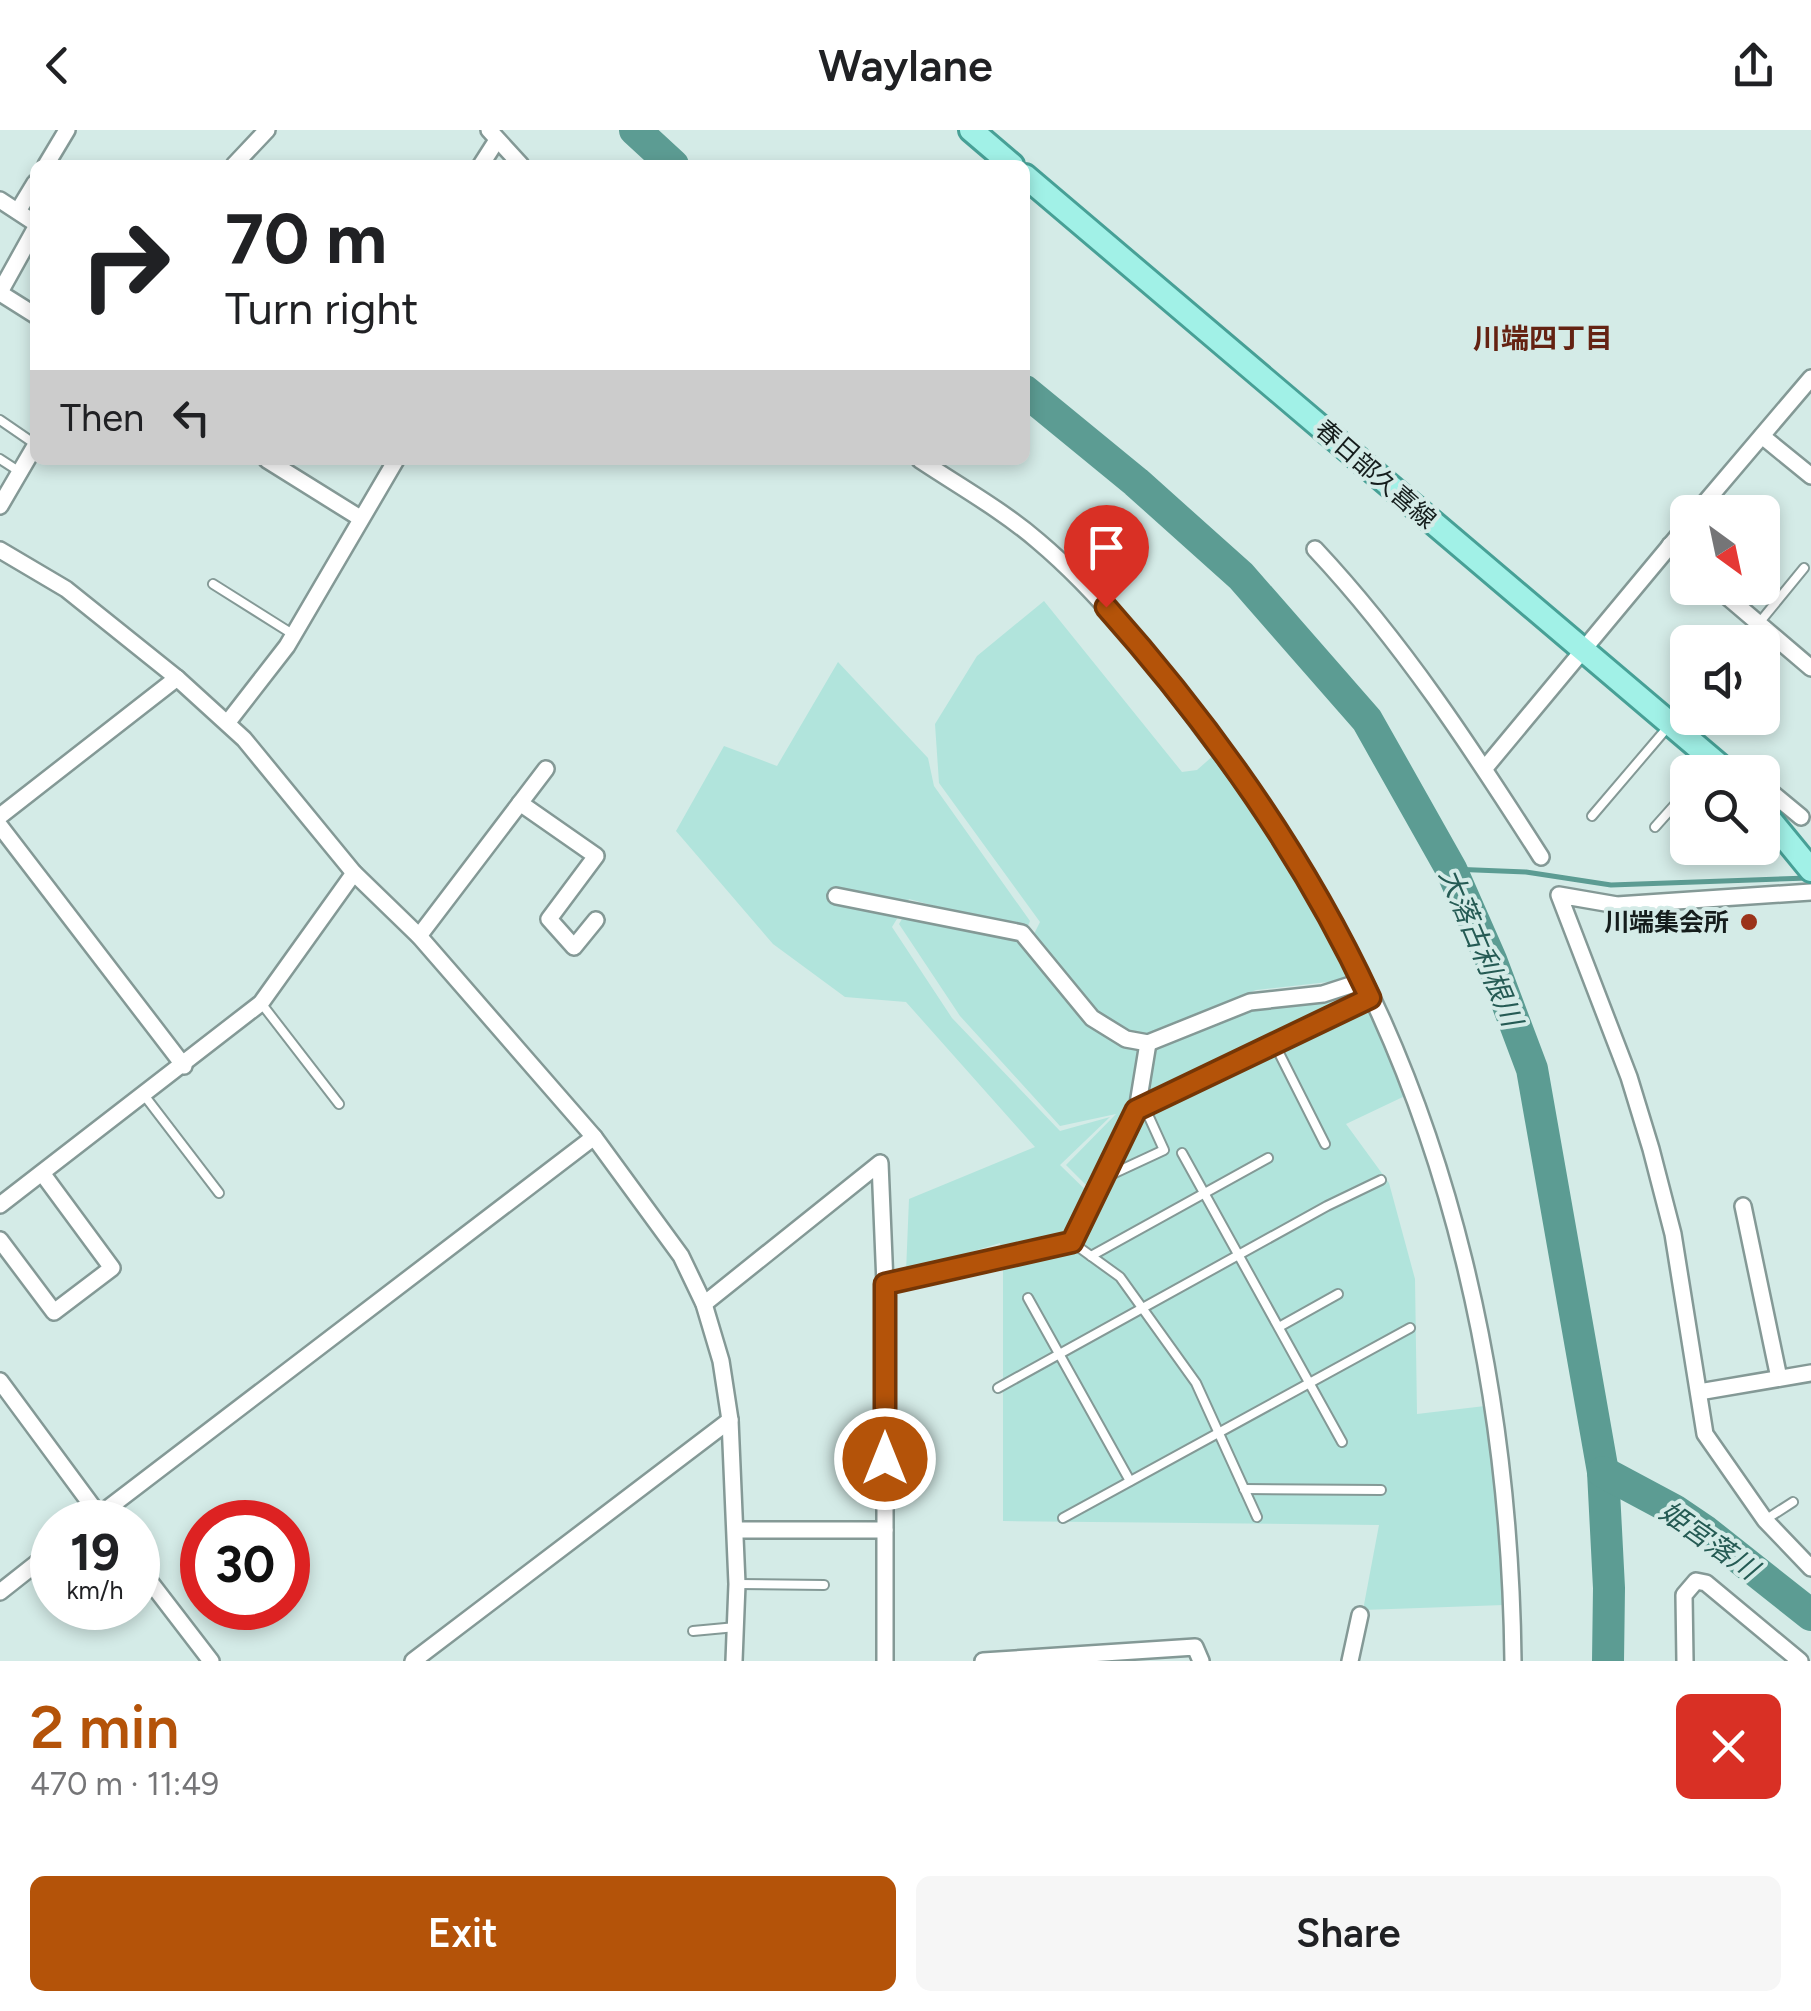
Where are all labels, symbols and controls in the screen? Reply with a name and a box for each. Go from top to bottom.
icon: back [30,38,85,93]
text: Waylane [818,38,993,92]
icon: share [1726,38,1781,93]
text: 70 m [225,196,387,281]
icon: right [60,200,190,330]
text: Turn right [225,281,418,335]
district label: 川端四丁目 [1473,321,1613,355]
icon: left [164,390,219,445]
text: Then [60,395,144,441]
street label: 春日部久喜線 [1310,413,1442,535]
north arrow [1670,495,1780,605]
map controls [1670,495,1780,865]
pin [1064,505,1149,608]
icon: arrive [1079,520,1134,575]
button: sound [1670,625,1780,735]
button: search [1670,755,1780,865]
water label: 大落古利根川 [1433,863,1531,1034]
place label: 川端集会所 [1604,907,1729,937]
marker: 川端集会所 [1738,911,1760,933]
position arrow [833,1407,937,1511]
water label: 姫宮落川 [1653,1494,1767,1588]
speed limit sign: 30 [180,1500,310,1630]
text: 19 [70,1522,120,1583]
text: km/h [66,1575,124,1605]
text: 2 min [30,1691,179,1763]
button: close [1676,1694,1781,1799]
text: 470 m · 11:49 [30,1765,219,1803]
button: Exit [30,1876,896,1991]
button: Share [916,1876,1781,1991]

